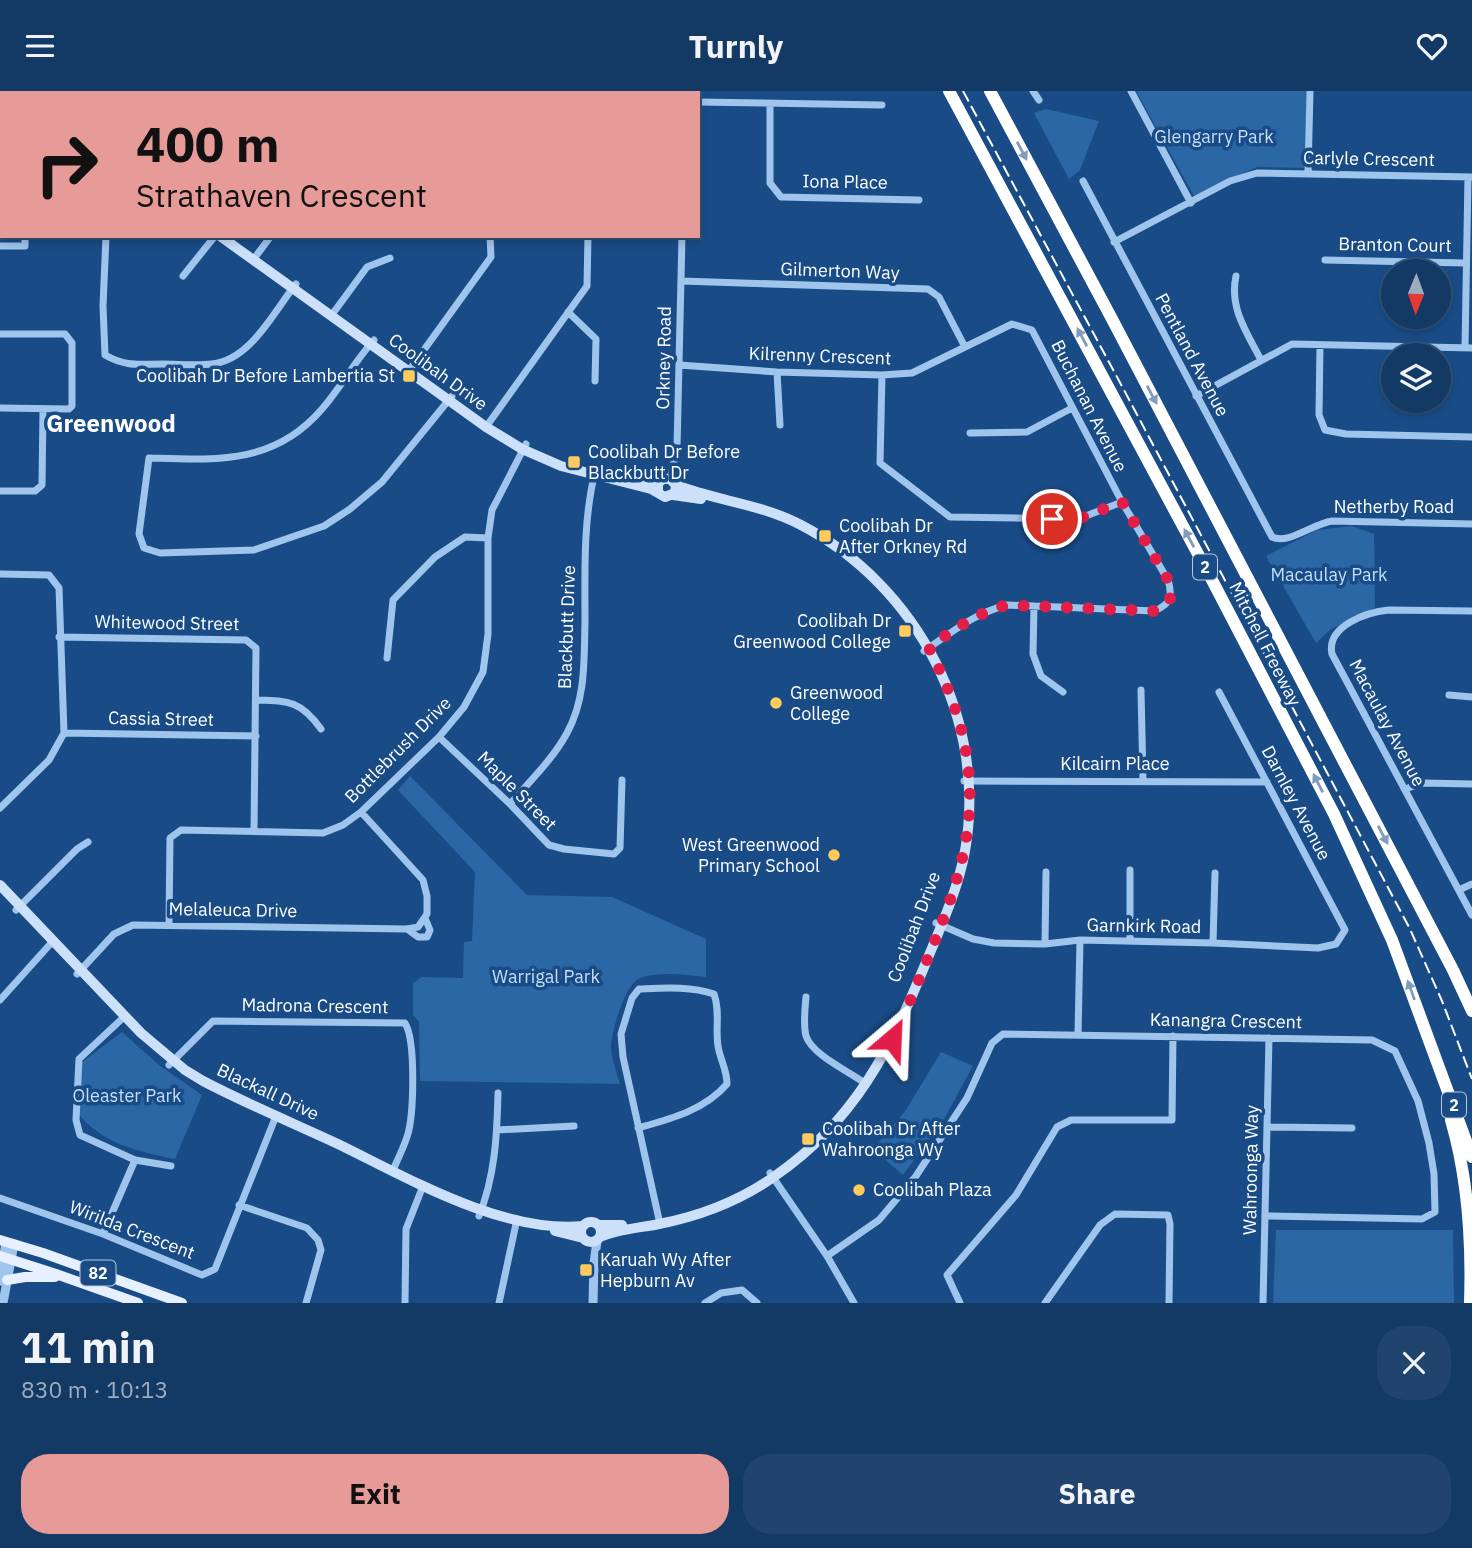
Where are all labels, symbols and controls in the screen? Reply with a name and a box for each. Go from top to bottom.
text: Turnly [689,25,783,67]
icon: menu [21,27,59,65]
icon: heart [1413,27,1451,65]
text: 400 m [136,112,280,175]
icon: right [21,119,112,210]
park label: Glengarry Park [1154,125,1274,148]
one-way arrow [1016,141,1028,161]
street label: Carlyle Crescent [1303,146,1435,171]
street label: Iona Place [802,169,888,194]
text: Strathaven Crescent [136,174,427,216]
street label: Branton Court [1338,232,1452,257]
street label: Gilmerton Way [780,257,900,284]
north arrow [1381,259,1451,329]
map controls [1381,259,1451,413]
street label: Pentland Avenue [1150,289,1235,421]
street label: Orkney Road [651,306,676,410]
one-way arrow [1077,327,1089,347]
street label: Coolibah Drive [384,328,492,415]
street label: Buchanan Avenue [1046,336,1133,476]
street label: Kilrenny Crescent [748,342,892,369]
button: layers [1381,343,1451,413]
place label: Coolibah Dr Before Lambertia St [136,364,395,387]
marker: Coolibah Dr Before Lambertia St [401,368,417,384]
one-way arrow [1146,385,1158,405]
district label: Greenwood [46,407,176,439]
place label: Coolibah Dr Before Blackbutt Dr [588,440,740,484]
marker: Coolibah Dr Before Blackbutt Dr [566,454,582,470]
pin [1022,489,1082,549]
street label: Netherby Road [1334,495,1454,518]
icon: arrive [1033,500,1071,538]
place label: Coolibah Dr After Orkney Rd [839,514,967,558]
marker: Coolibah Dr After Orkney Rd [817,528,833,544]
one-way arrow [1184,528,1195,548]
road number: 2 [1193,554,1217,580]
park label: Macaulay Park [1270,563,1388,586]
street label: Blackbutt Drive [553,565,580,689]
street label: Mitchell Freeway [1224,578,1307,710]
place label: Coolibah Dr Greenwood College [733,609,891,653]
street label: Whitewood Street [94,610,240,635]
marker: Coolibah Dr Greenwood College [897,623,913,639]
street label: Macaulay Avenue [1344,655,1431,790]
place label: Greenwood College [790,681,883,725]
street label: Bottlebrush Drive [340,691,456,808]
marker: Greenwood College [768,695,784,711]
street label: Cassia Street [108,706,214,731]
street label: Darnley Avenue [1257,741,1336,864]
street label: Maple Street [473,746,562,835]
street label: Kilcairn Place [1060,752,1170,775]
one-way arrow [1312,773,1323,793]
one-way arrow [1376,826,1388,846]
place label: West Greenwood Primary School [682,833,820,877]
marker: West Greenwood Primary School [826,847,842,863]
street label: Coolibah Drive [882,868,945,986]
street label: Melaleuca Drive [168,897,298,922]
street label: Garnkirk Road [1086,913,1202,938]
park label: Warrigal Park [492,965,600,988]
one-way arrow [1405,980,1416,1001]
street label: Madrona Crescent [241,993,389,1018]
position arrow [855,1002,929,1076]
street label: Kanangra Crescent [1150,1008,1302,1033]
street label: Blackall Drive [213,1058,323,1125]
park label: Oleaster Park [72,1084,182,1107]
road number: 2 [1442,1093,1466,1117]
street label: Wahroonga Way [1238,1105,1263,1235]
place label: Coolibah Dr After Wahroonga Wy [822,1117,961,1161]
marker: Coolibah Dr After Wahroonga Wy [800,1131,816,1147]
place label: Coolibah Plaza [873,1178,992,1201]
marker: Coolibah Plaza [851,1182,867,1198]
street label: Wirilda Crescent [66,1195,198,1264]
place label: Karuah Wy After Hepburn Av [600,1248,731,1292]
road number: 82 [80,1261,116,1285]
marker: Karuah Wy After Hepburn Av [578,1262,594,1278]
text: 11 min [21,1320,156,1375]
button: close [1377,1326,1451,1400]
text: 830 m · 10:13 [21,1374,168,1404]
button: Exit [21,1454,729,1534]
button: Share [743,1454,1451,1534]

